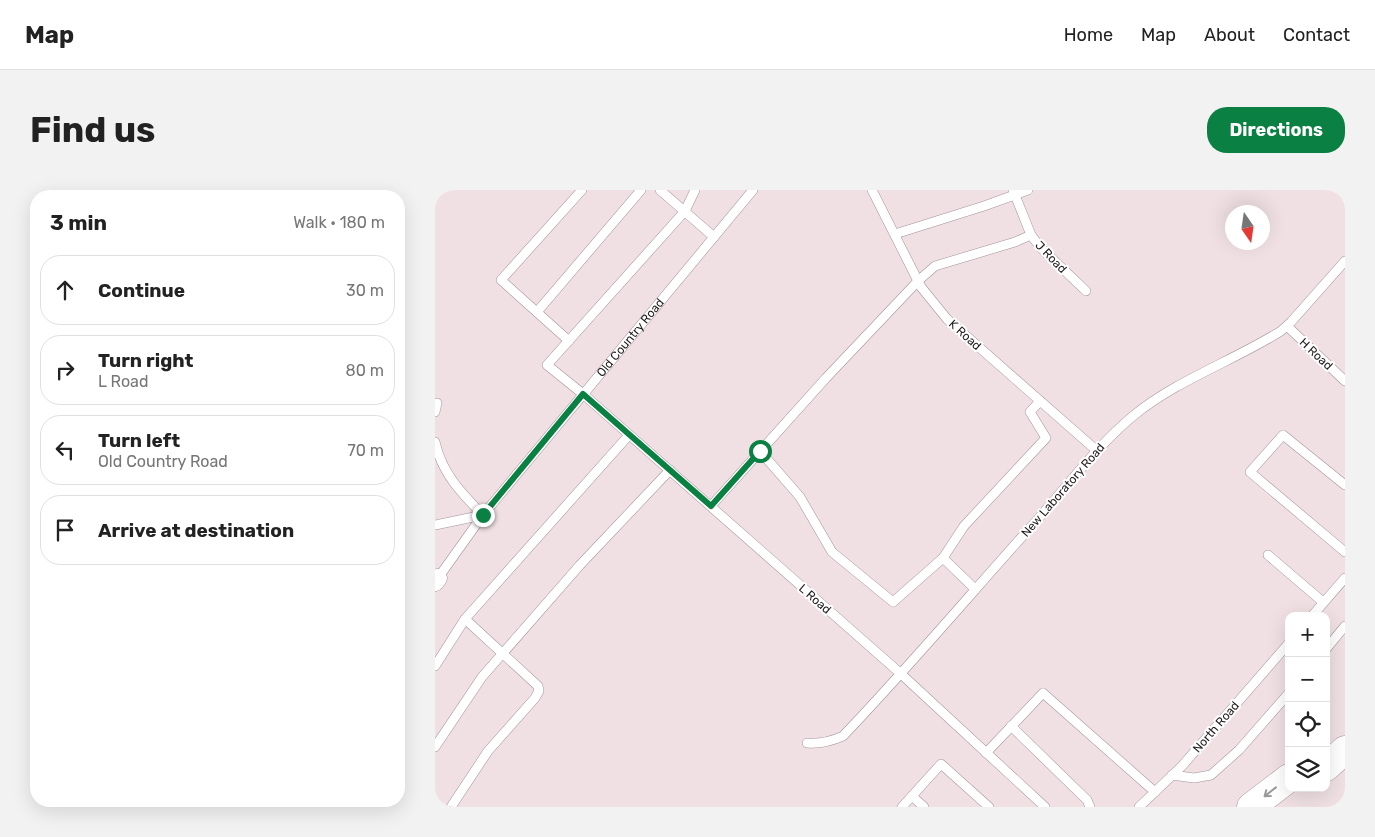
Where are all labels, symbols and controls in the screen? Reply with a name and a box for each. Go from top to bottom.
text: Map [25,21,74,49]
text: Home [1064,24,1113,46]
text: Map [1141,24,1176,46]
text: About [1204,24,1255,46]
text: Contact [1283,24,1350,46]
button: Directions [1207,107,1345,153]
text: Find us [30,109,155,151]
north arrow [1225,205,1270,250]
text: 3 min [50,210,107,235]
text: Walk · 180 m [293,213,385,232]
street label: J Road [1032,238,1070,276]
icon: ahead [51,276,79,304]
text: Continue [98,279,185,302]
text: 30 m [346,281,384,300]
street label: Old Country Road [594,296,667,380]
street label: K Road [946,317,984,353]
street label: H Road [1297,335,1335,373]
text: Turn right [98,349,193,372]
icon: right [51,356,79,384]
text: 80 m [346,361,384,380]
text: L Road [98,372,148,391]
text: Turn left [98,429,180,452]
icon: left [51,436,79,464]
route start [749,440,772,463]
street label: New Laboratory Road [1019,440,1107,540]
text: 70 m [347,441,384,460]
text: Old Country Road [98,452,228,471]
route end [472,504,495,527]
icon: arrive [51,516,79,544]
text: Arrive at destination [98,519,294,542]
street label: L Road [796,581,834,617]
map controls [1285,612,1330,792]
button: + [1285,612,1330,657]
button: − [1285,657,1330,702]
street label: North Road [1190,699,1242,755]
button: locate [1285,702,1330,747]
button: layers [1285,747,1330,792]
one-way arrow [1264,787,1277,798]

